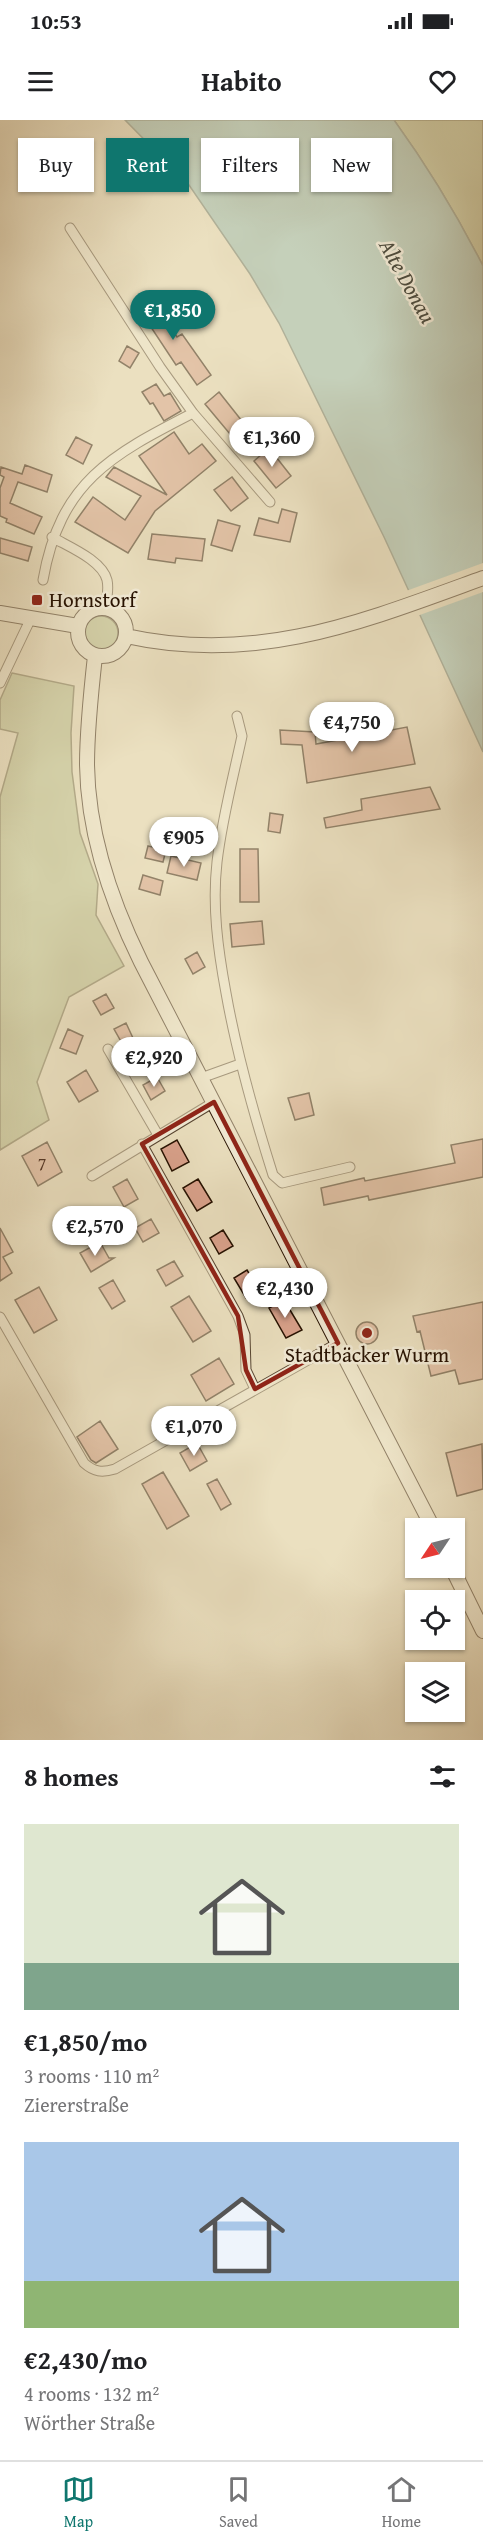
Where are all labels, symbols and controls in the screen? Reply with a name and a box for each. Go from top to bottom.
text: 10:53 [30,5,82,37]
text: Habito [201,61,282,101]
icon: menu [24,65,57,98]
icon: heart [426,65,459,98]
chip: Buy [18,138,94,192]
chip: Rent [106,138,189,192]
chip: Filters [201,138,299,192]
chip: New [311,138,392,192]
water label: Alte Donau [371,232,444,329]
pin: €1,850 [124,290,222,341]
text: €1,850 [144,295,202,324]
pin: €1,360 [223,417,321,468]
text: €1,360 [243,422,301,451]
place label: Hornstorf [49,584,138,615]
marker: Hornstorf [30,593,44,607]
pin: €4,750 [303,702,401,753]
text: €4,750 [323,707,381,736]
pin: €905 [148,817,220,868]
text: €905 [163,822,205,851]
pin: €2,920 [105,1037,203,1088]
text: €2,920 [125,1042,183,1071]
house number: 7 [38,1150,46,1177]
pin: €2,570 [46,1206,144,1257]
text: €2,570 [66,1211,124,1240]
pin: €2,430 [236,1268,334,1319]
text: €2,430 [256,1273,314,1302]
marker: Stadtbäcker Wurm [360,1326,374,1340]
place label: Stadtbäcker Wurm [285,1339,449,1370]
pin: €1,070 [145,1406,243,1457]
text: €1,070 [165,1411,223,1440]
north arrow [405,1518,465,1578]
map controls [405,1518,465,1722]
button: locate [405,1590,465,1650]
button: layers [405,1662,465,1722]
text: 8 homes [24,1757,119,1796]
icon: filters [426,1760,459,1793]
icon: home [188,1863,296,1971]
text: €1,850/mo [24,2022,147,2061]
text: 3 rooms · 110 m² [24,2061,159,2090]
text: Ziererstraße [24,2090,129,2119]
icon: home [188,2181,296,2289]
text: €2,430/mo [24,2340,147,2379]
text: 4 rooms · 132 m² [24,2379,159,2408]
text: Wörther Straße [24,2408,155,2437]
tab: Map [62,2473,95,2533]
tab: Saved [219,2473,258,2533]
tab: Home [382,2473,421,2533]

